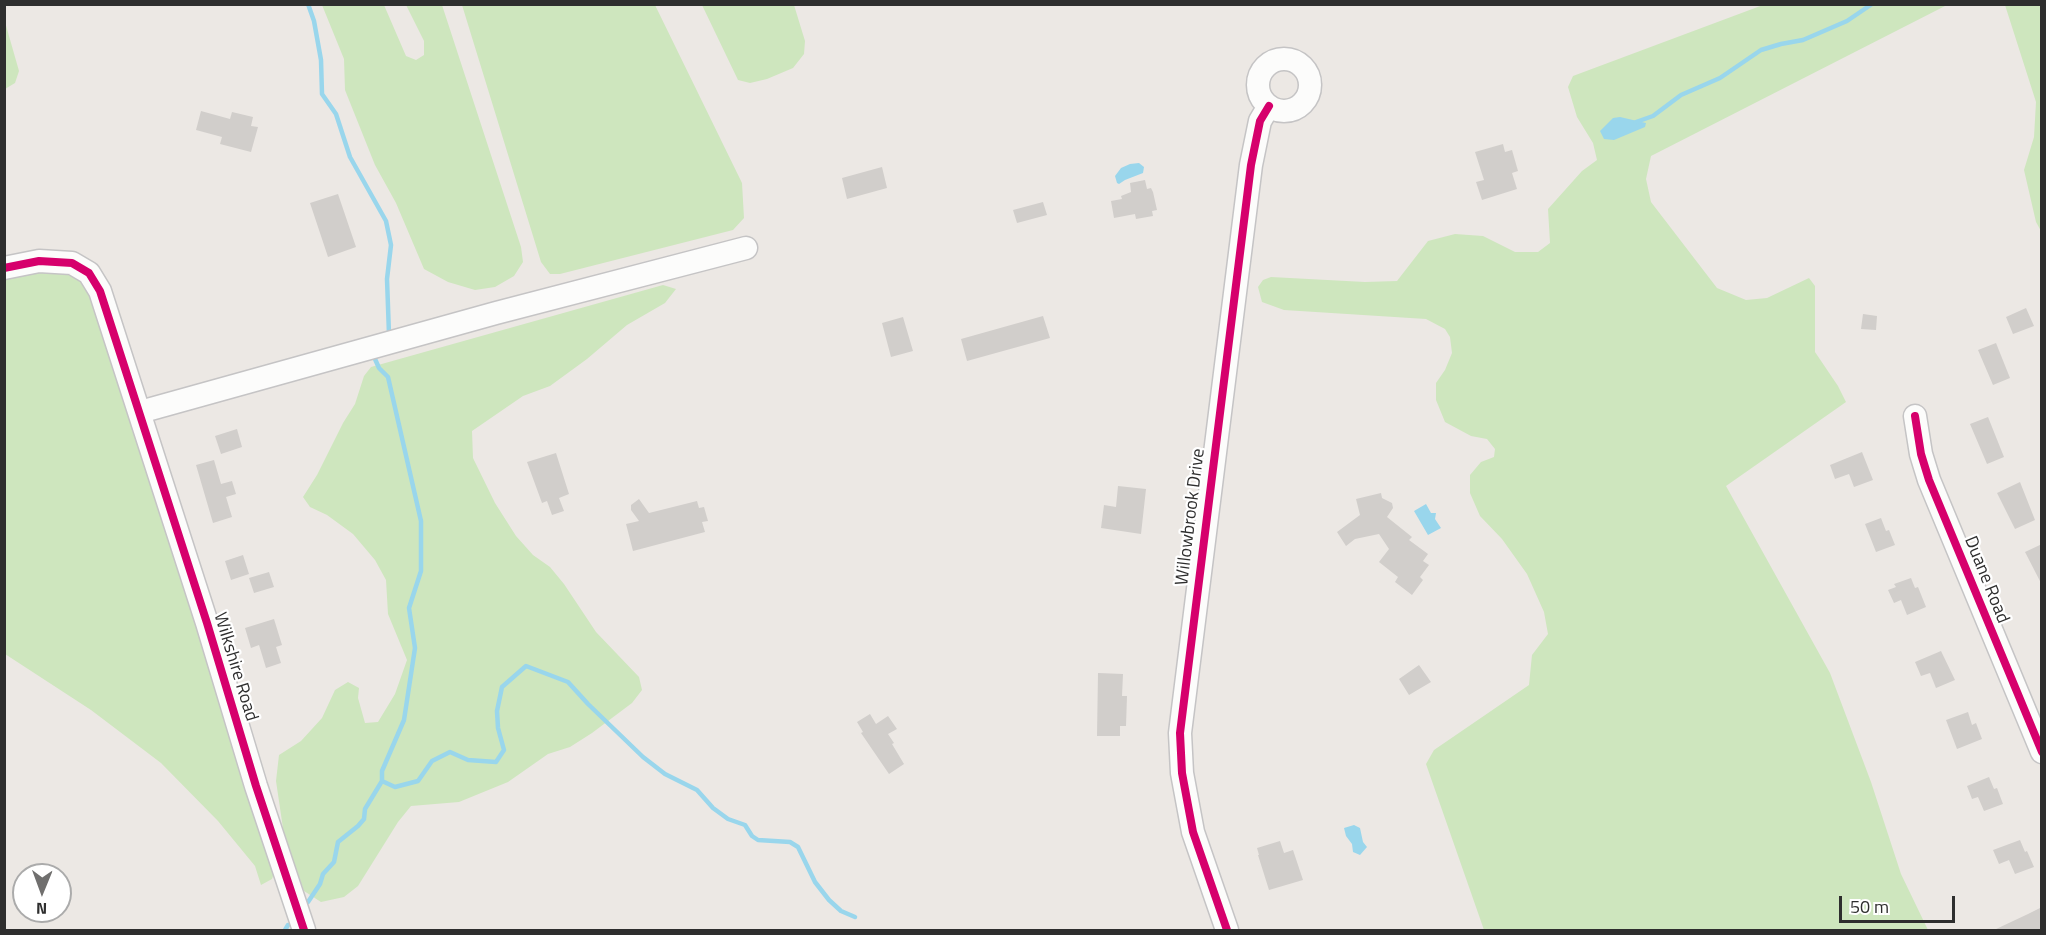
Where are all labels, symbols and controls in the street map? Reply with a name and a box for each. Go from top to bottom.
street label: Willowbrook Drive [1172,447,1210,587]
street label: Duane Road [1959,533,2013,627]
street label: Wilkshire Road [208,610,262,724]
north arrow [12,863,72,923]
scale bar [1842,884,1958,922]
text: 50 m [1850,893,1889,920]
text: N [36,897,47,921]

